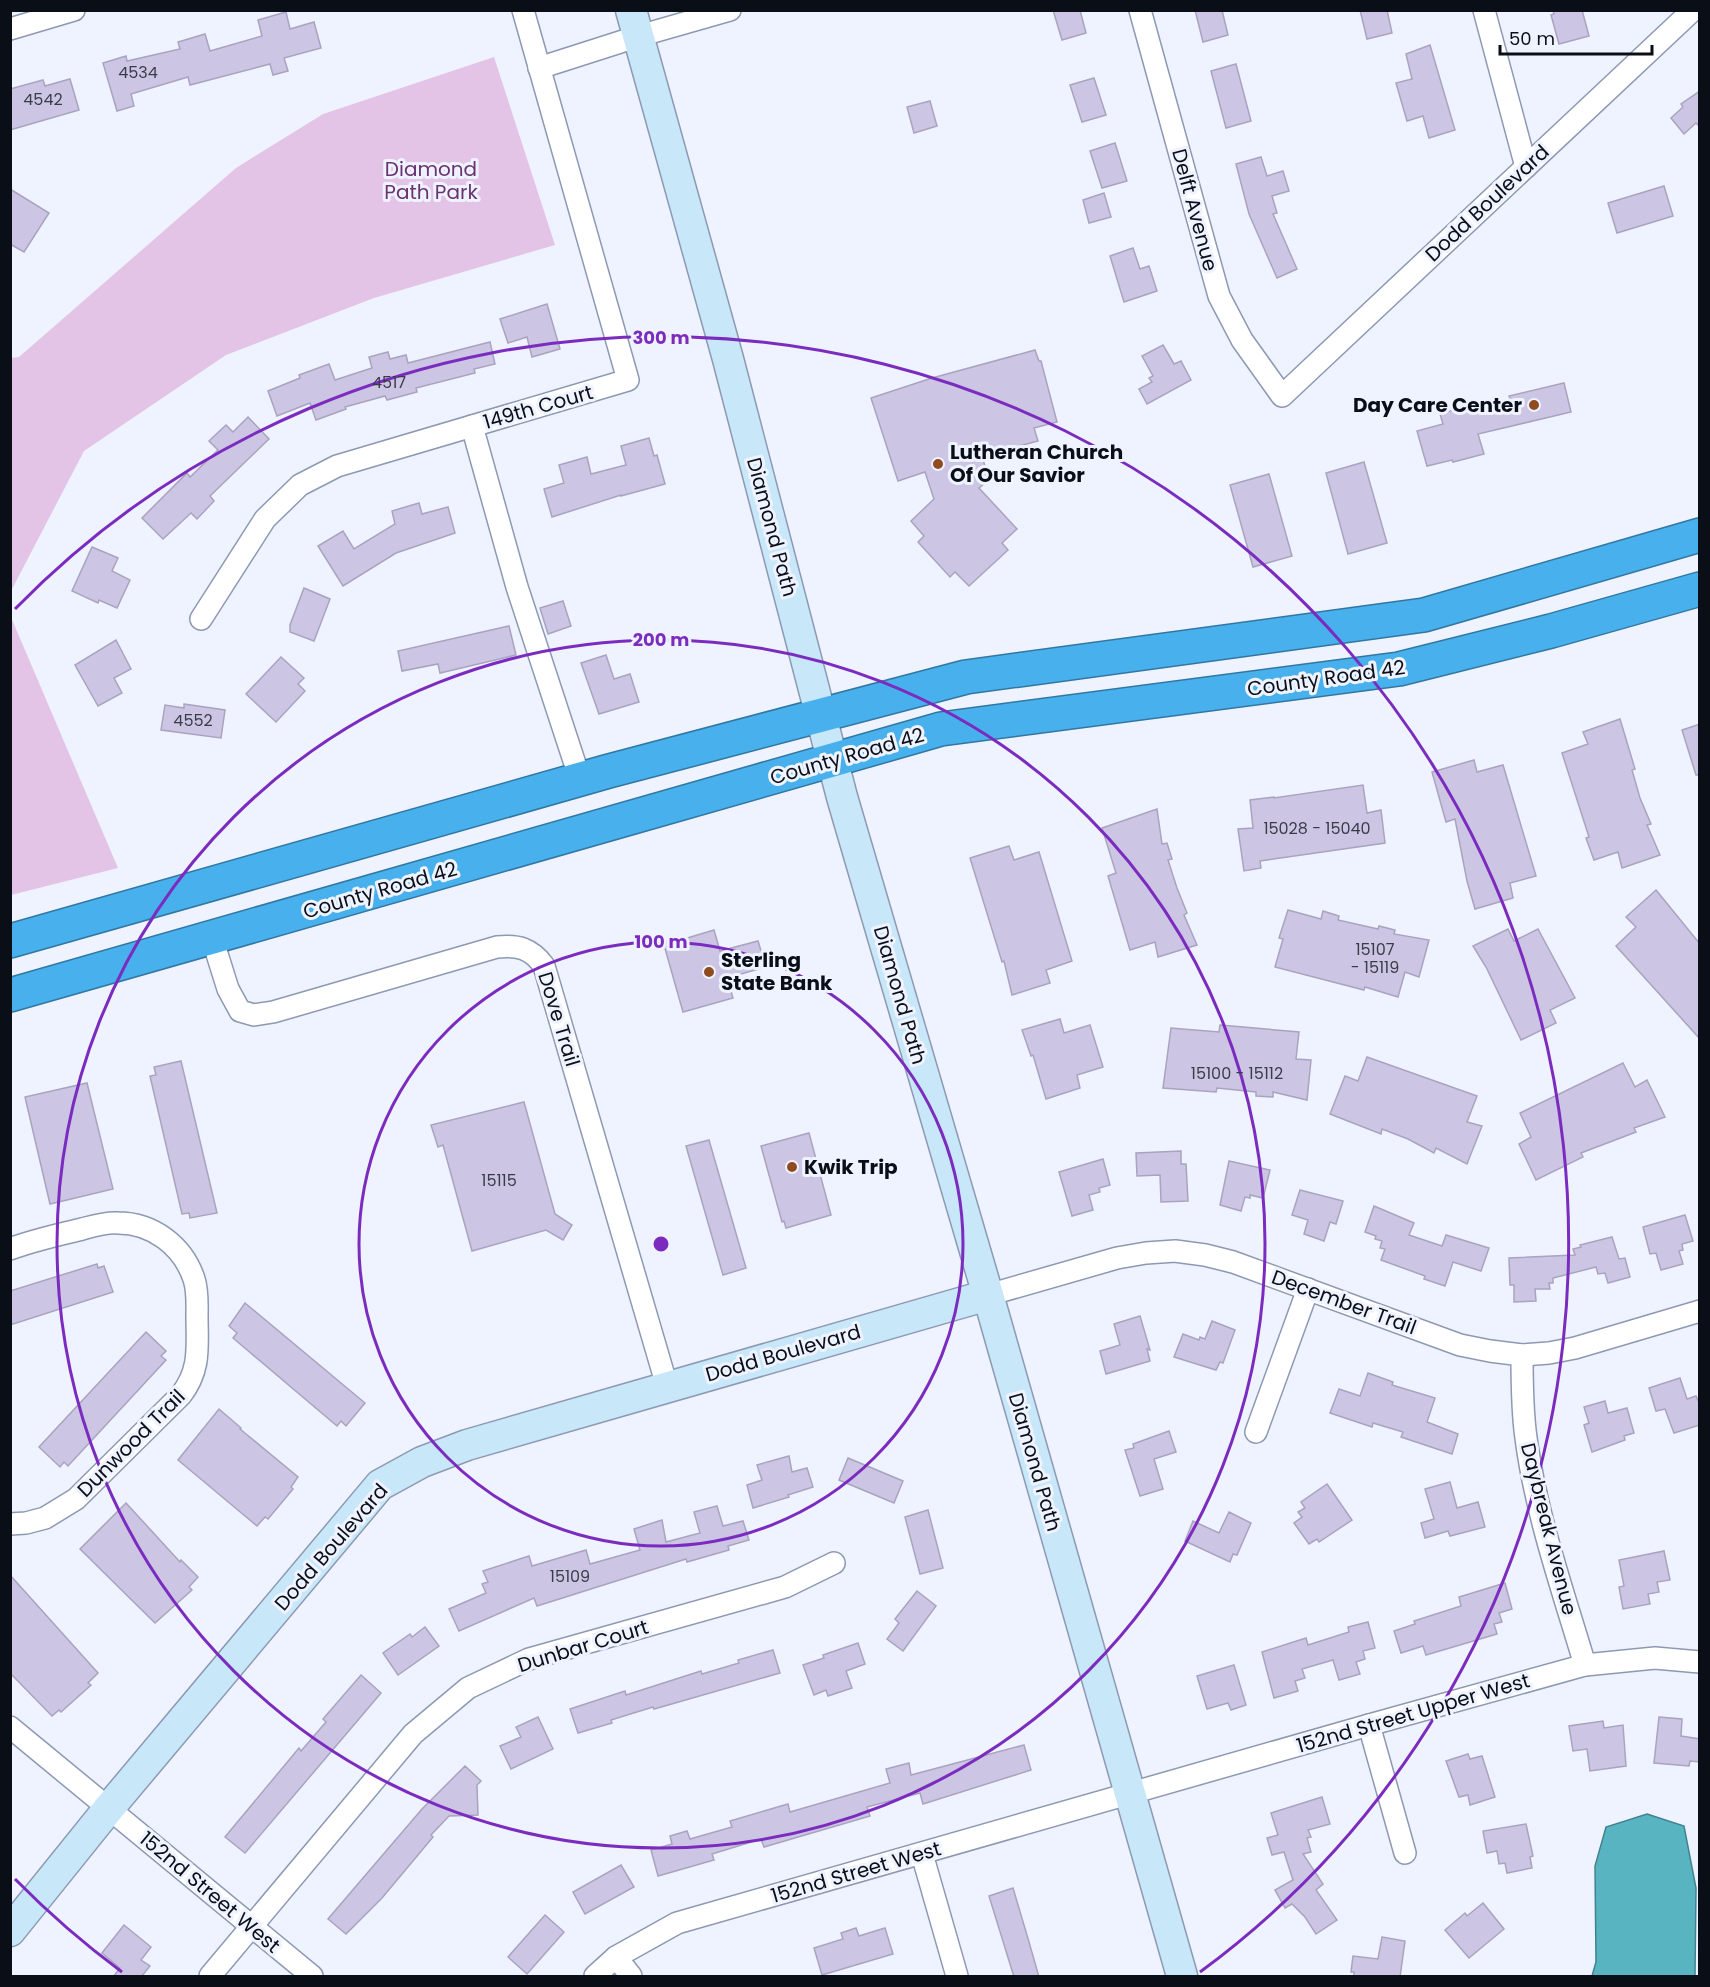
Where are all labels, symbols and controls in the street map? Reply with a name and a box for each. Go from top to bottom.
scale bar [1500,18,1652,56]
text: 50 m [1509,26,1555,51]
house number: 4534 [118,61,158,84]
house number: 4542 [23,88,63,111]
street label: Dodd Boulevard [1419,138,1555,268]
street label: Delft Avenue [1165,146,1225,274]
park label: Diamond Path Park [384,155,478,206]
text: 300 m [632,325,690,350]
house number: 4517 [372,371,406,394]
street label: 149th Court [480,378,596,436]
place label: Day Care Center [1353,391,1522,419]
marker: Day Care Center [1527,398,1541,412]
place label: Lutheran Church Of Our Savior [950,438,1123,489]
street label: Diamond Path [740,454,804,600]
marker: Lutheran Church Of Our Savior [931,457,945,471]
text: 200 m [633,627,689,652]
street label: County Road 42 [1245,653,1407,703]
house number: 4552 [173,709,213,732]
street label: County Road 42 [767,721,927,791]
house number: 15028 - 15040 [1263,817,1371,840]
street label: County Road 42 [300,855,460,925]
street label: Diamond Path [867,922,933,1068]
text: 100 m [634,929,688,954]
house number: 15107 - 15119 [1351,938,1399,979]
place label: Sterling State Bank [721,946,833,997]
marker: Sterling State Bank [702,965,716,979]
street label: Dove Trail [531,968,587,1070]
house number: 15100 - 15112 [1191,1062,1283,1085]
place label: Kwik Trip [804,1153,898,1181]
marker: Kwik Trip [785,1160,799,1174]
house number: 15115 [481,1169,517,1192]
centre of rings [651,1234,671,1254]
street label: December Trail [1268,1263,1420,1341]
street label: Dodd Boulevard [702,1317,864,1389]
street label: Dunwood Trail [71,1383,191,1503]
street label: Diamond Path [1002,1389,1068,1535]
street label: Daybreak Avenue [1514,1440,1584,1618]
street label: Dodd Boulevard [268,1477,394,1617]
house number: 15109 [550,1565,590,1588]
street label: Dunbar Court [514,1613,652,1679]
street label: 152nd Street Upper West [1293,1666,1533,1760]
street label: 152nd Street West [134,1825,286,1959]
street label: 152nd Street West [768,1834,944,1910]

